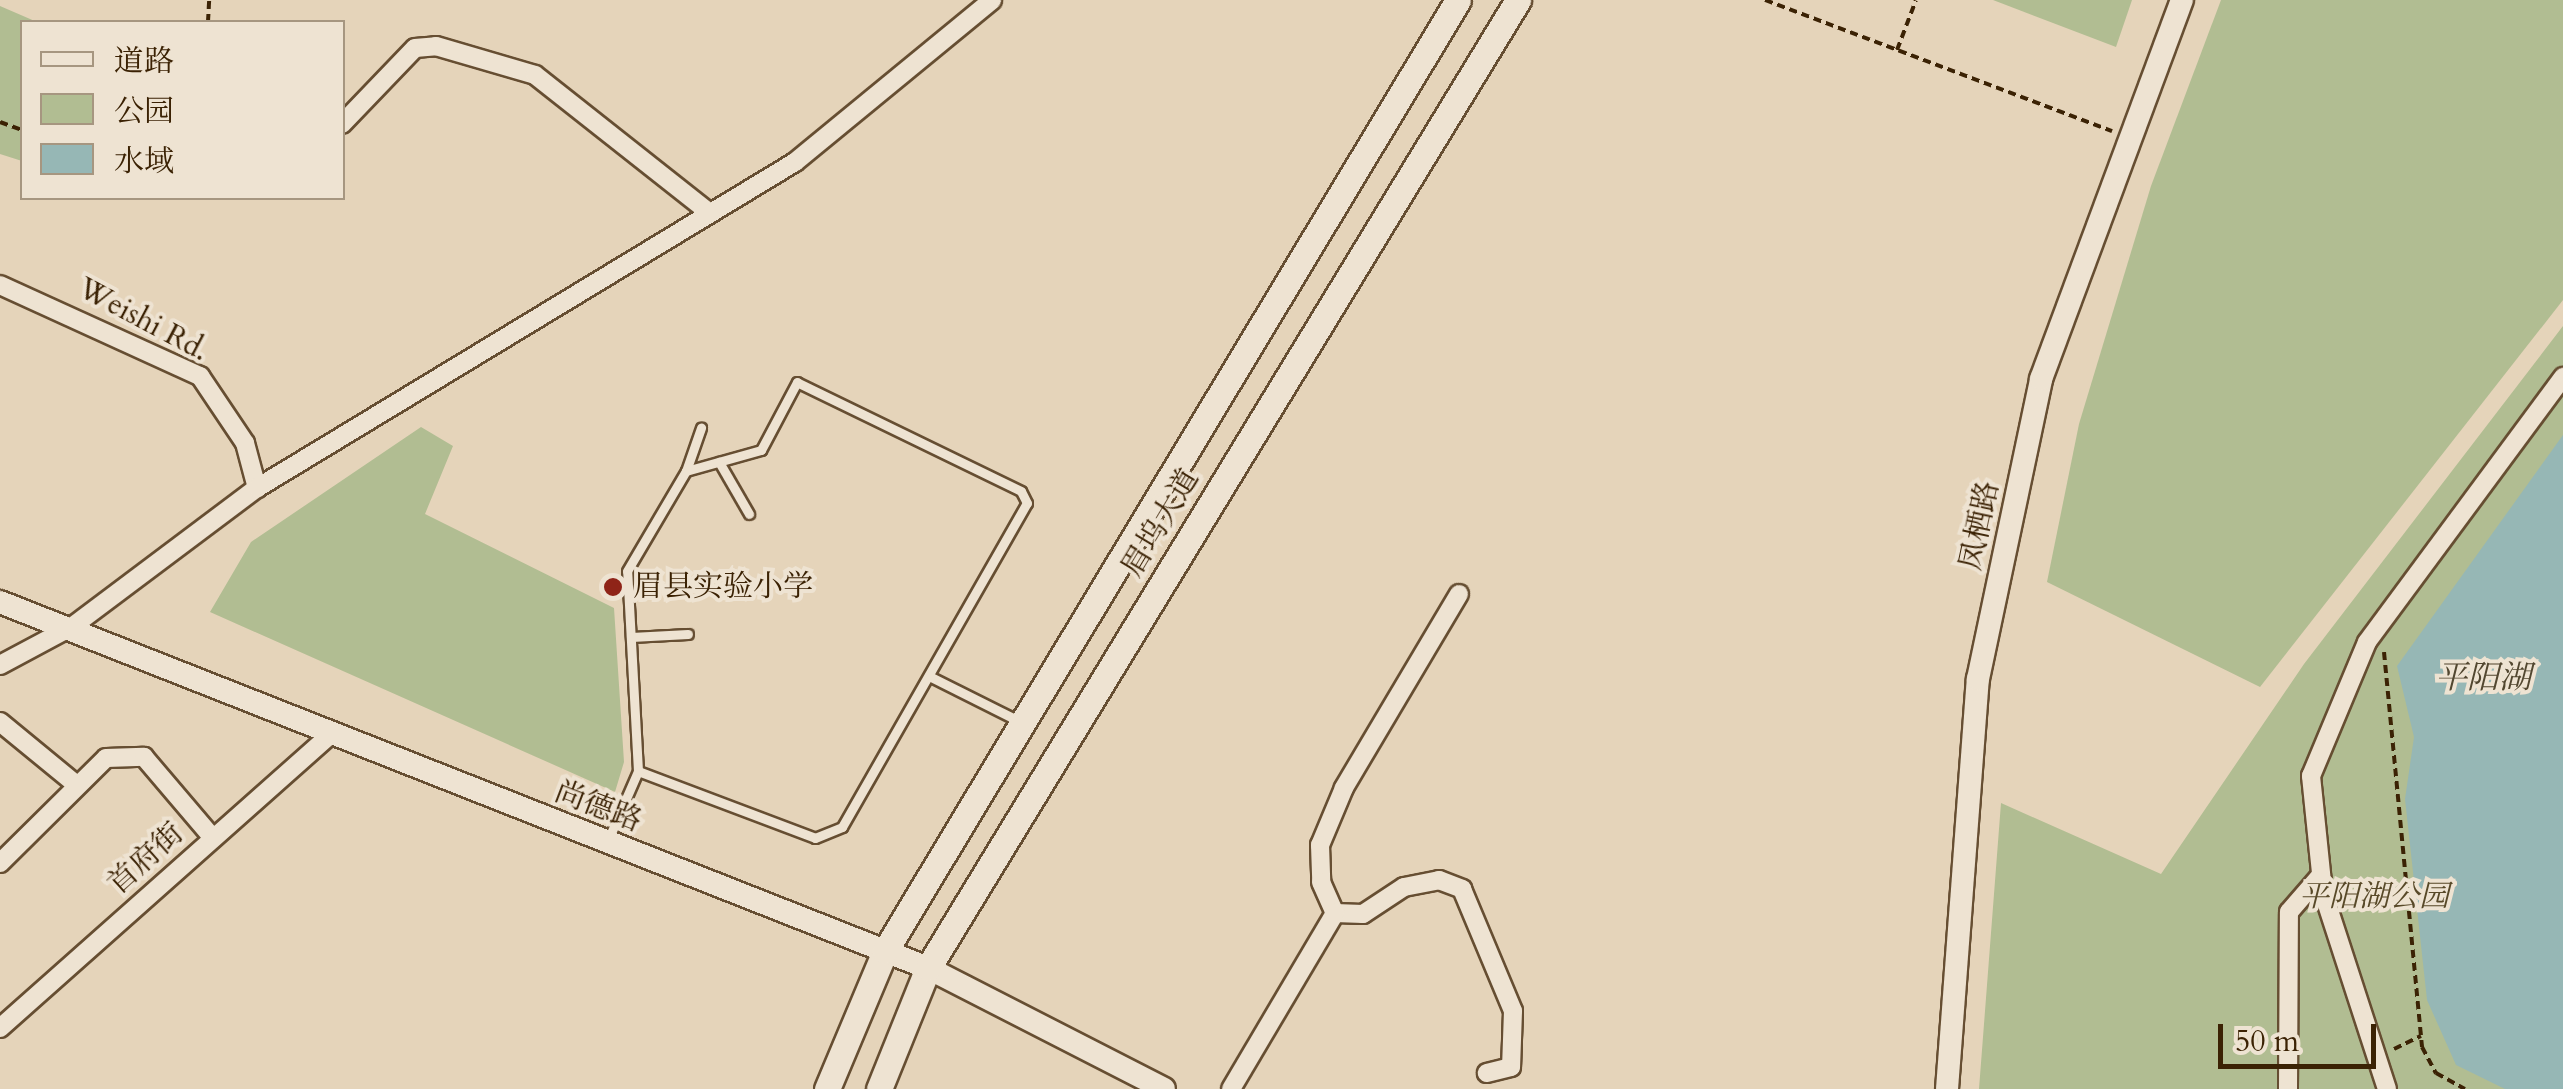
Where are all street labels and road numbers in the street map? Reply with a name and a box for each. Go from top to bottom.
street label: Weishi Rd. [72,271,214,369]
street label: 眉坞大道 [1115,462,1207,584]
street label: 凤栖路 [1953,478,2007,574]
street label: 尚德路 [550,774,646,840]
street label: 首府街 [101,816,191,902]

